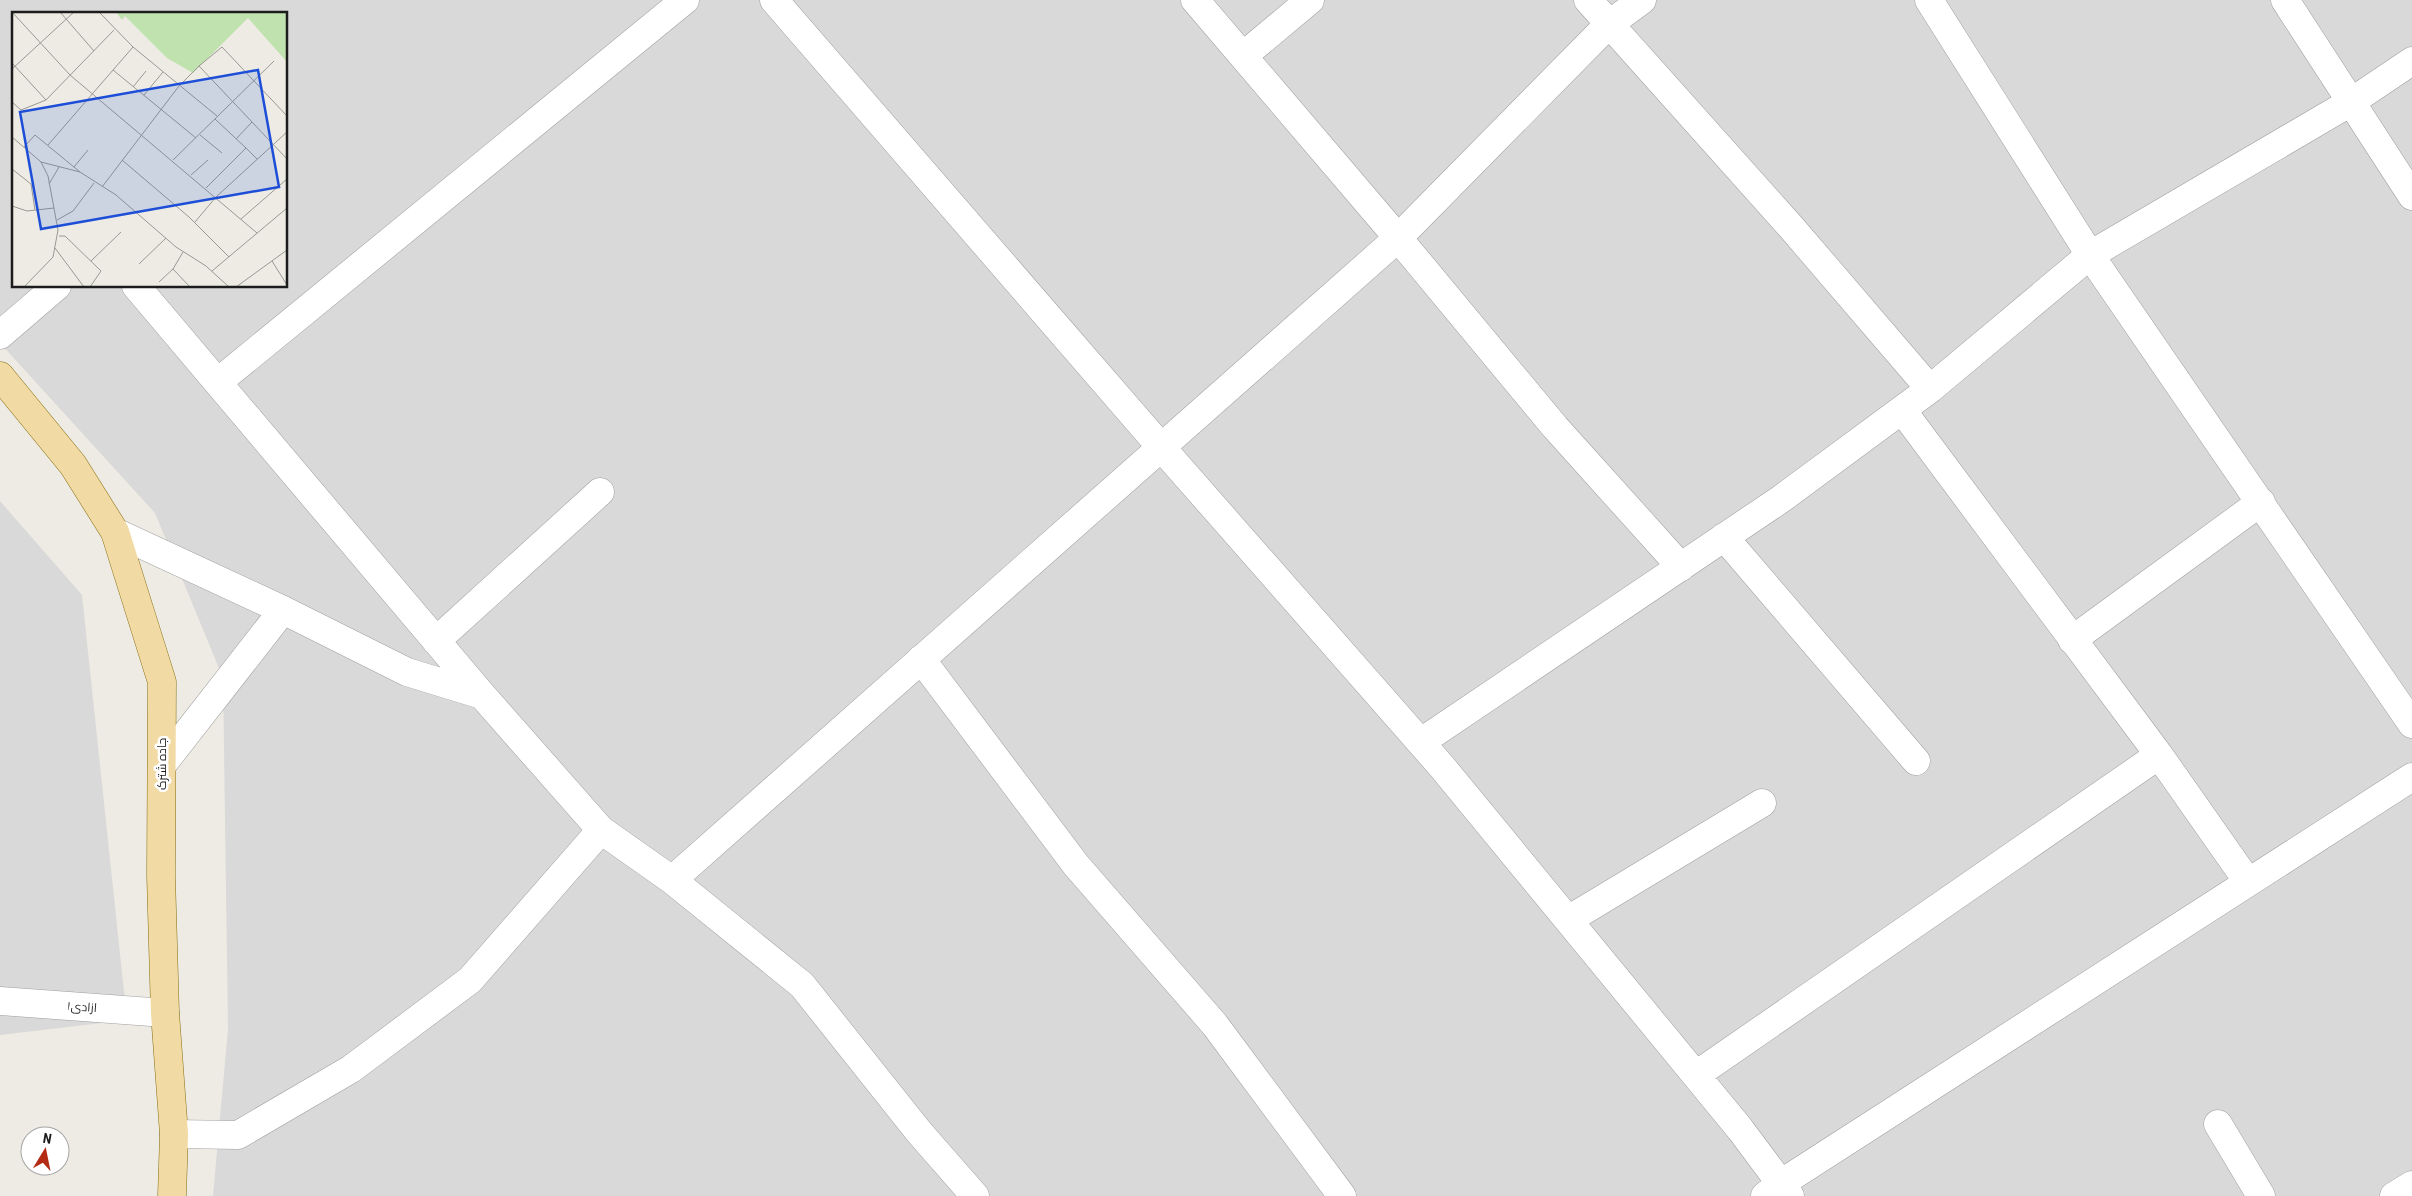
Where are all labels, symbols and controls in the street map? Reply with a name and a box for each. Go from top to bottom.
inset map [12,12,288,288]
street label: جاده شترک [155,738,169,790]
street label: ازادی۱ [67,999,97,1015]
north arrow [20,1126,70,1176]
text: N [42,1130,53,1147]

